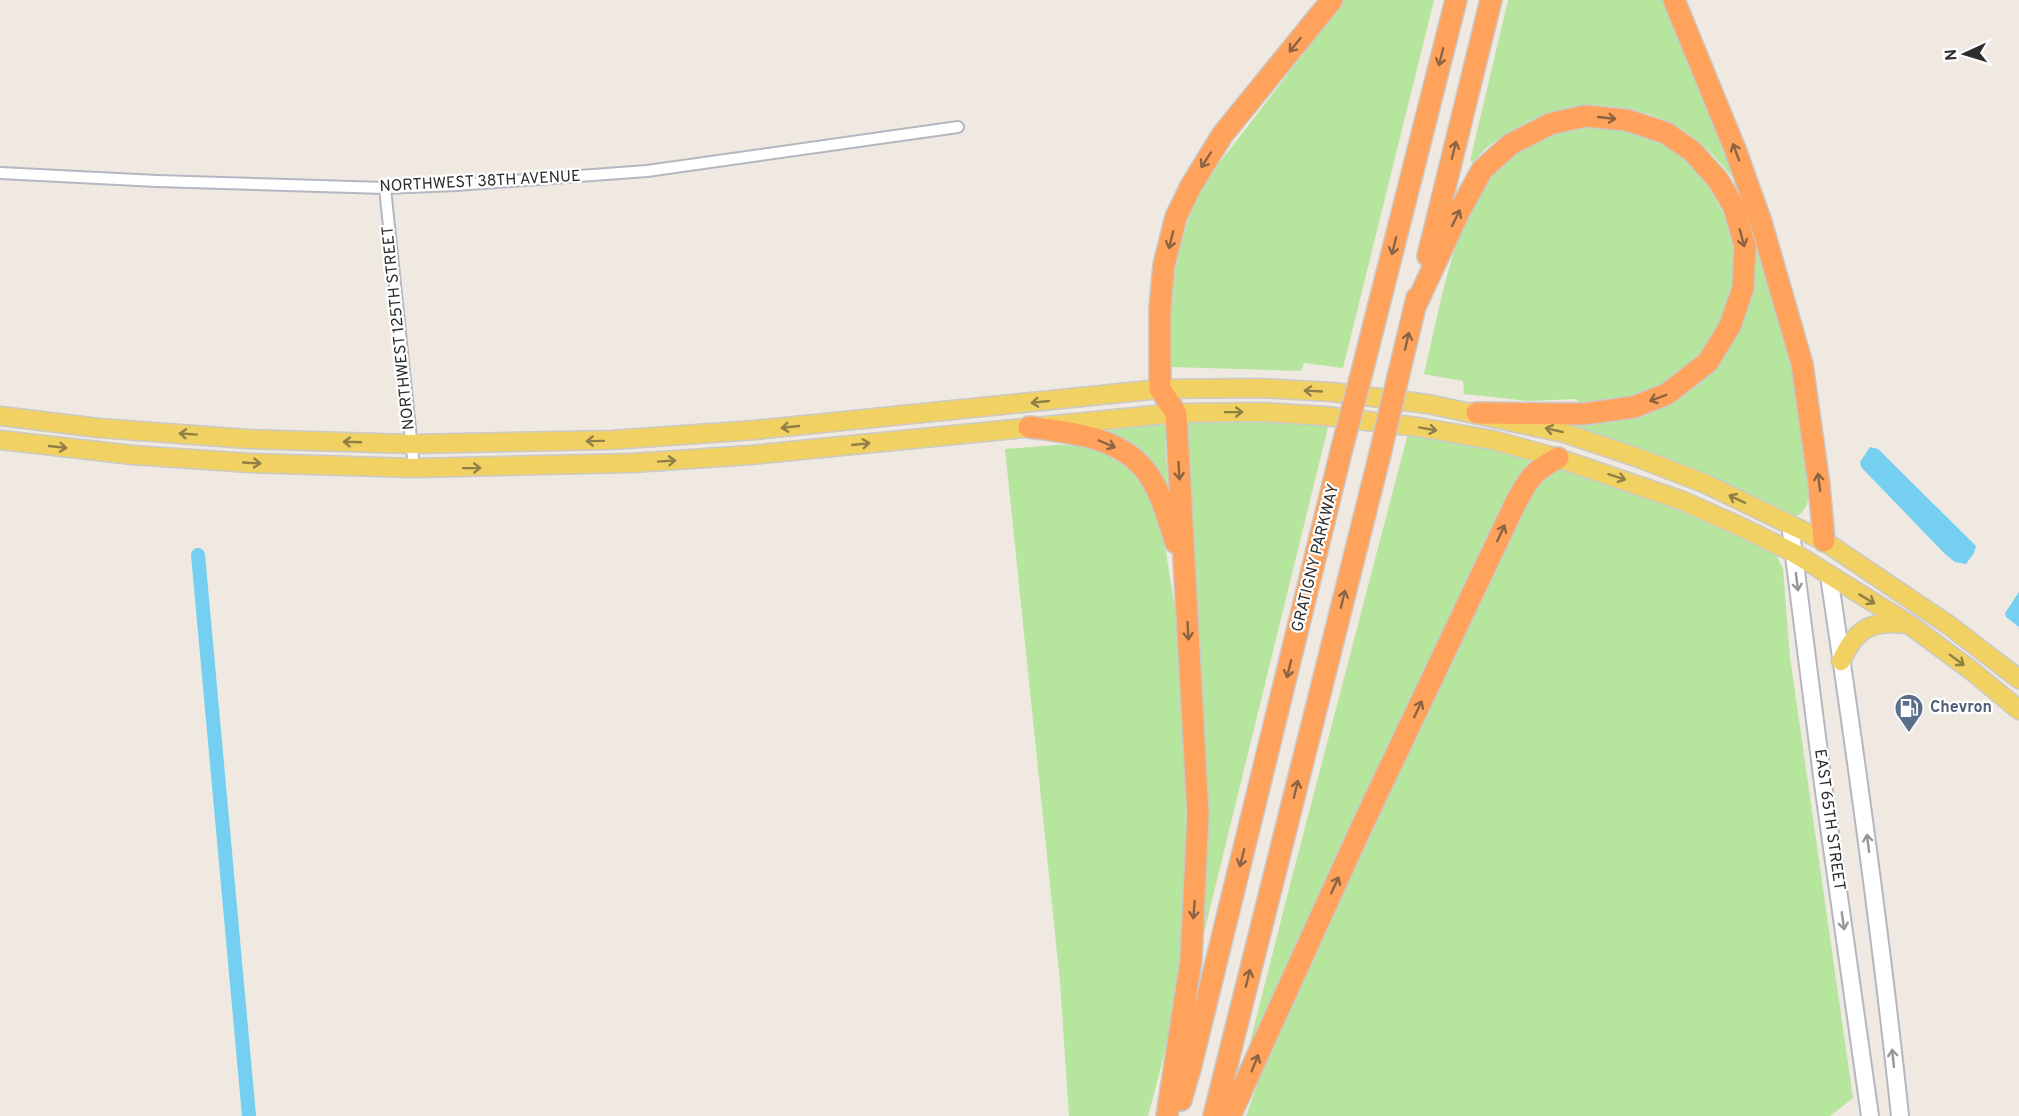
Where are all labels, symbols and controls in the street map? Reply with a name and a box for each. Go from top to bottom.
north arrow [1935,24,1995,84]
one-way arrow [1288,37,1301,53]
one-way arrow [1435,47,1447,66]
text: N [1942,48,1962,61]
one-way arrow [1597,113,1617,124]
one-way arrow [1449,141,1461,160]
one-way arrow [1729,143,1740,162]
one-way arrow [1200,151,1212,168]
street label: NORTHWEST 38TH AVENUE [379,167,581,197]
one-way arrow [1451,209,1463,227]
street label: NORTHWEST 125TH STREET [378,225,420,431]
one-way arrow [1737,228,1749,247]
one-way arrow [1164,231,1176,250]
one-way arrow [1387,236,1399,255]
one-way arrow [1401,332,1413,351]
one-way arrow [1303,385,1323,396]
one-way arrow [1649,393,1667,404]
one-way arrow [1030,397,1050,408]
one-way arrow [1224,406,1244,418]
one-way arrow [780,422,800,433]
one-way arrow [1418,424,1438,435]
one-way arrow [1545,424,1564,436]
one-way arrow [178,429,198,440]
one-way arrow [586,435,606,447]
one-way arrow [342,437,362,448]
one-way arrow [851,438,871,449]
one-way arrow [1097,439,1115,450]
one-way arrow [48,442,68,453]
one-way arrow [657,455,677,466]
one-way arrow [242,457,262,468]
one-way arrow [1174,461,1185,481]
one-way arrow [462,462,482,473]
one-way arrow [1607,472,1626,483]
one-way arrow [1813,473,1824,493]
street label: GRATIGNY PARKWAY [1288,482,1344,634]
one-way arrow [1728,492,1746,504]
one-way arrow [1496,524,1508,542]
one-way arrow [1792,571,1803,591]
one-way arrow [1338,590,1350,609]
one-way arrow [1858,593,1875,605]
one-way arrow [1183,620,1194,640]
one-way arrow [1949,653,1965,666]
one-way arrow [1282,659,1294,678]
fuel station icon: Chevron [1893,692,1925,734]
place label: Chevron [1930,698,1992,718]
one-way arrow [1412,700,1424,718]
street label: EAST 65TH STREET [1809,748,1849,892]
one-way arrow [1290,779,1302,798]
one-way arrow [1862,834,1873,854]
one-way arrow [1236,848,1248,867]
one-way arrow [1329,877,1341,895]
one-way arrow [1189,899,1200,919]
one-way arrow [1837,910,1848,930]
one-way arrow [1243,969,1255,988]
one-way arrow [1888,1048,1899,1068]
one-way arrow [1250,1054,1261,1073]

